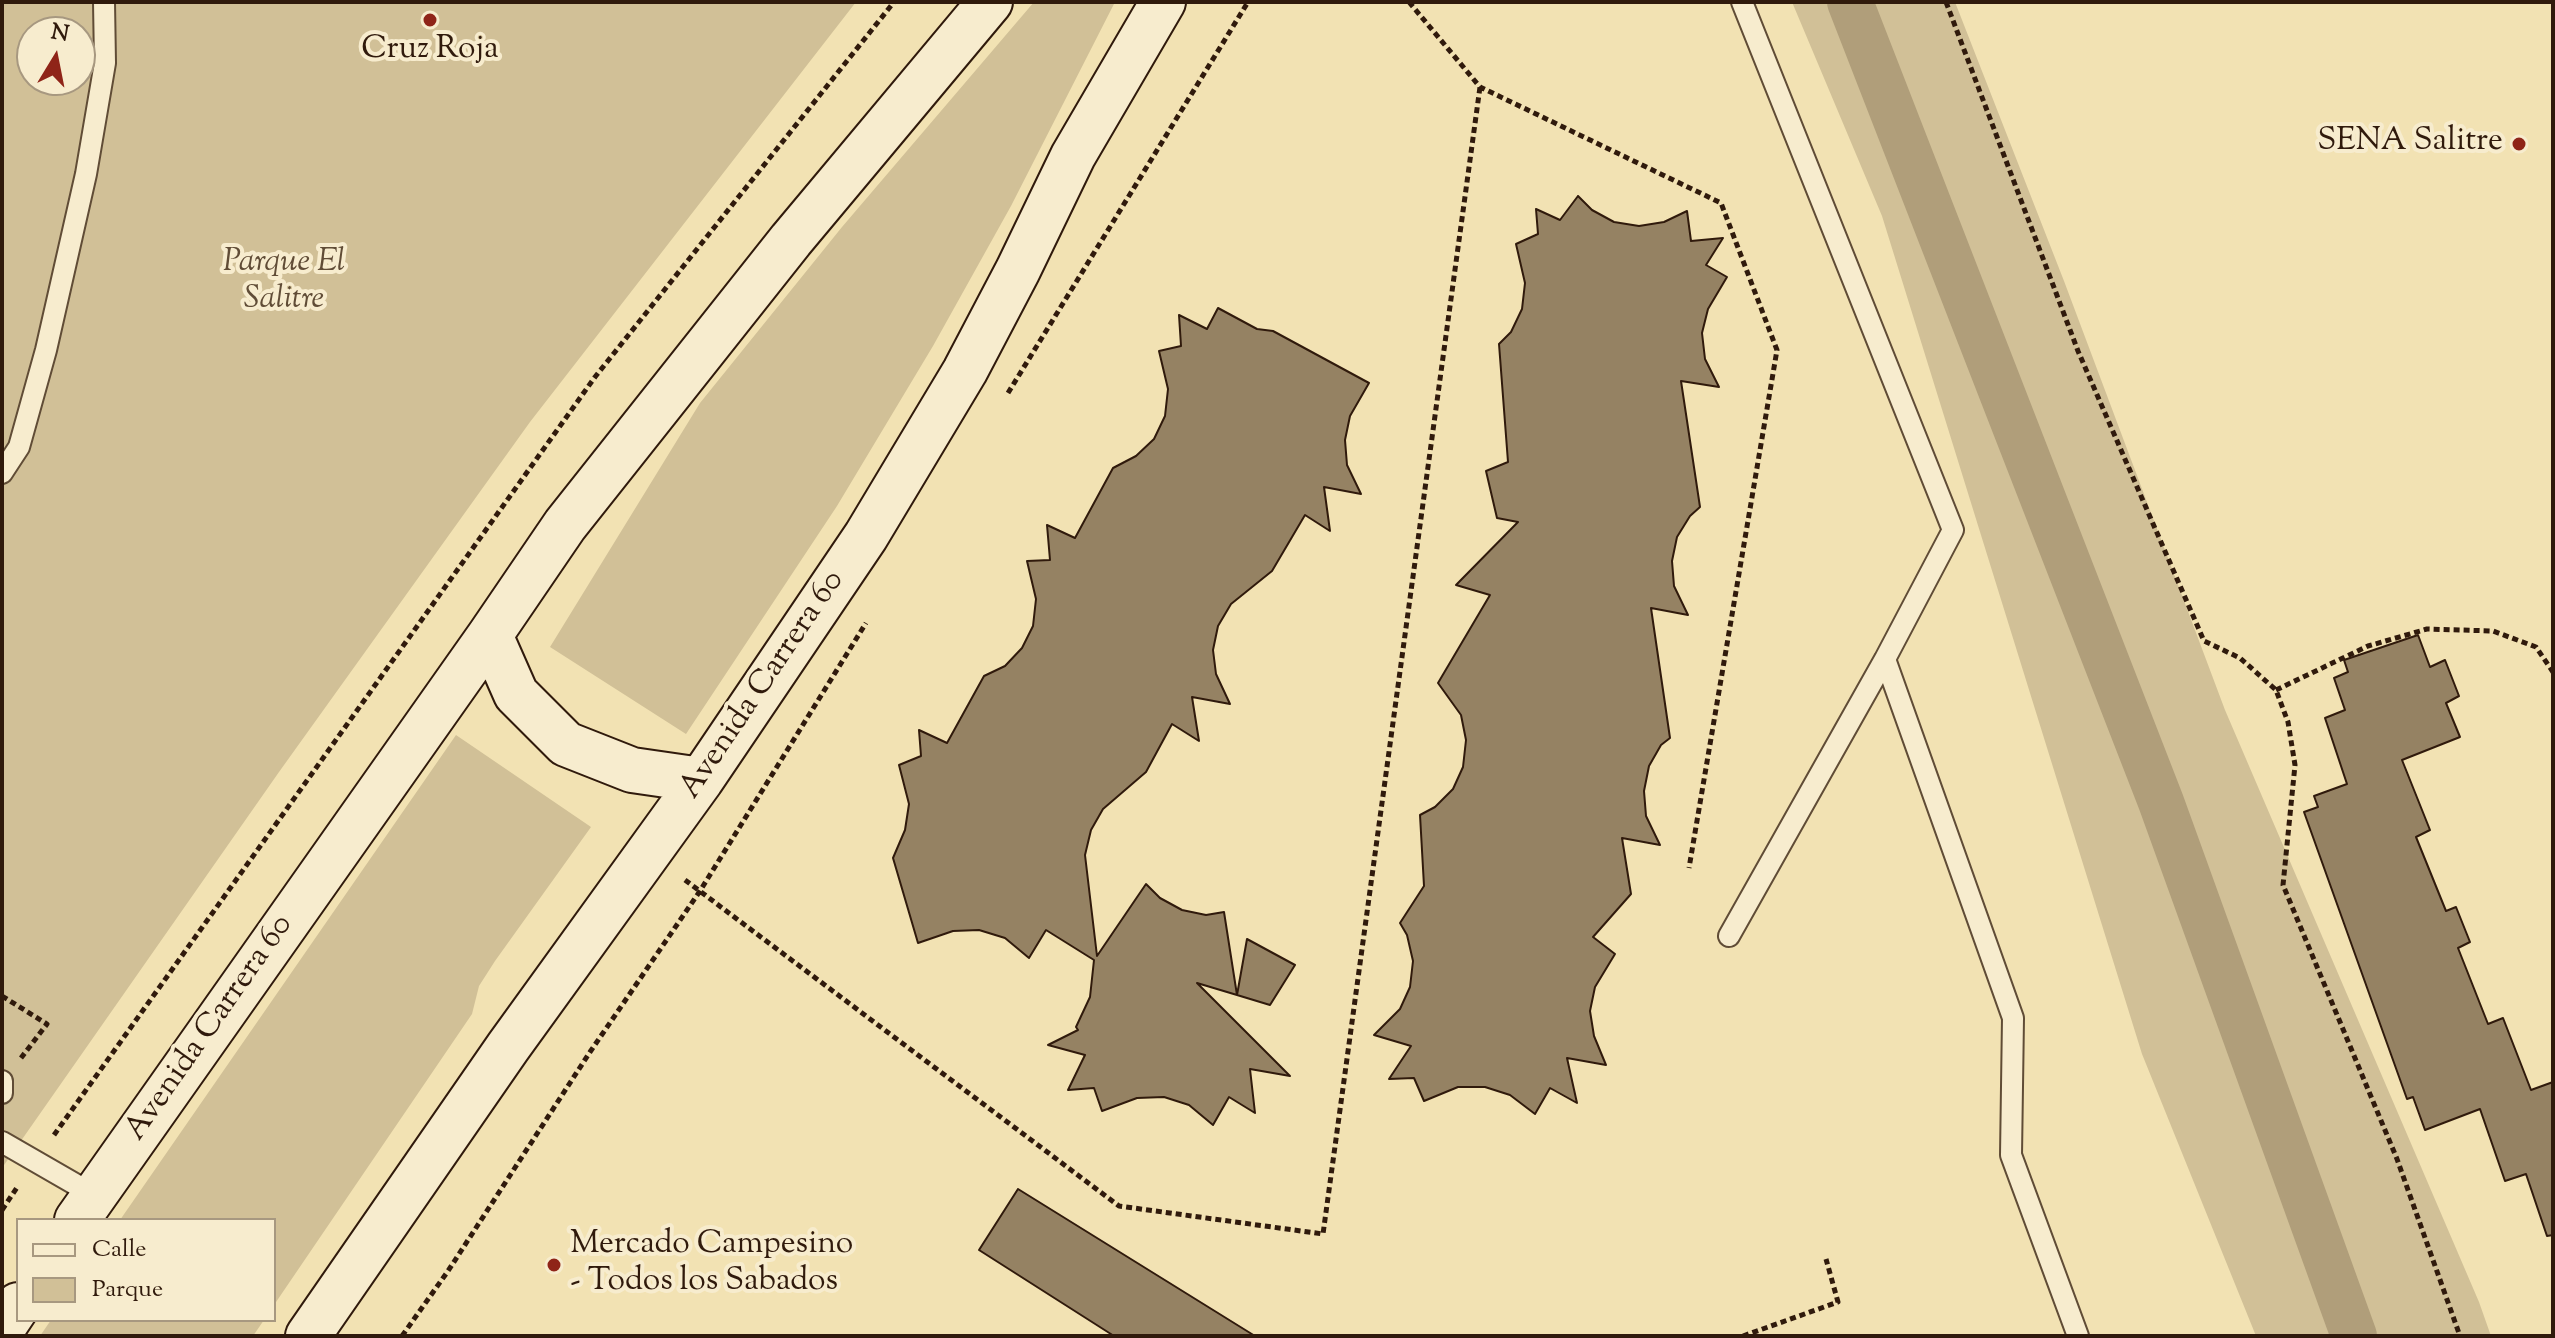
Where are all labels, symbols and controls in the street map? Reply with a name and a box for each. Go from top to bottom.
marker: Cruz Roja [421,11,439,29]
north arrow [16,16,96,96]
text: N [48,17,71,52]
place label: Cruz Roja [361,33,499,71]
place label: SENA Salitre [2317,125,2503,163]
marker: SENA Salitre [2510,135,2528,153]
park label: Parque El Salitre [223,246,345,321]
street label: Avenida Carrera 60 [673,564,855,808]
street label: Avenida Carrera 60 [119,908,303,1150]
legend [16,1218,276,1322]
place label: Mercado Campesino - Todos los Sabados [570,1228,853,1303]
text: Calle [92,1233,146,1267]
marker: Mercado Campesino - Todos los Sabados [545,1256,563,1274]
text: Parque [92,1273,163,1307]

